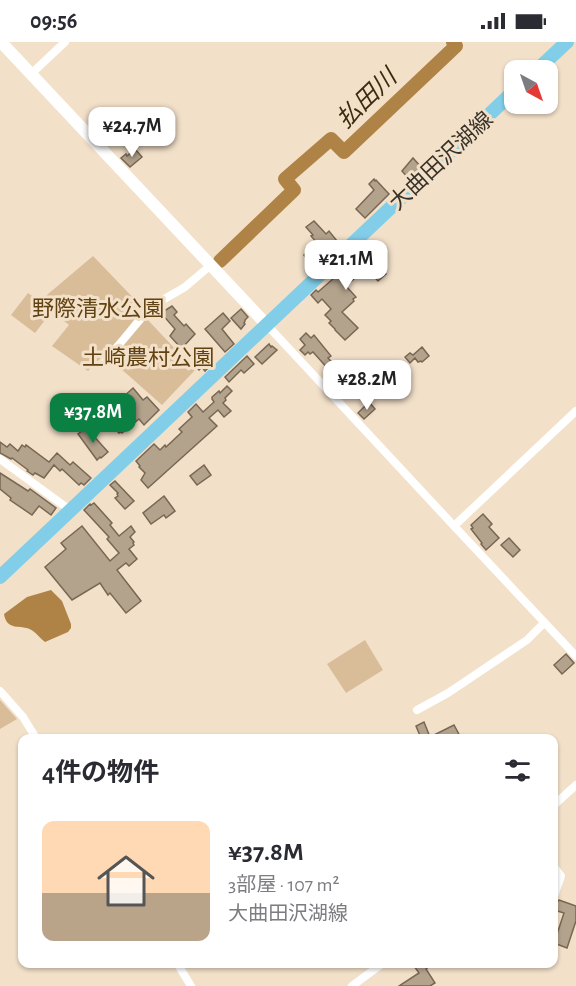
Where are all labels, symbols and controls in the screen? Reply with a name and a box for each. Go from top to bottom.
text: 09:56 [30,10,77,32]
north arrow [504,60,558,114]
map controls [504,60,558,114]
water label: 払田川 [331,62,403,133]
pin: ¥24.7M [83,107,181,158]
street label: 大曲田沢湖線 [385,107,497,214]
text: ¥24.7M [102,116,162,136]
pin: ¥21.1M [297,240,395,291]
text: ¥21.1M [319,249,373,269]
park label: 野際清水公園 [32,297,164,320]
park label: 土崎農村公園 [82,346,214,369]
pin: ¥28.2M [318,360,416,411]
text: ¥28.2M [337,369,397,389]
pin: ¥37.8M [44,393,142,444]
text: ¥37.8M [64,402,122,422]
icon: filters [501,754,534,787]
text: 4件の物件 [42,760,159,786]
text: ¥37.8M [228,839,304,865]
icon: home [90,845,162,917]
text: 3部屋 · 107 m² [228,875,339,895]
text: 大曲田沢湖線 [228,904,348,924]

